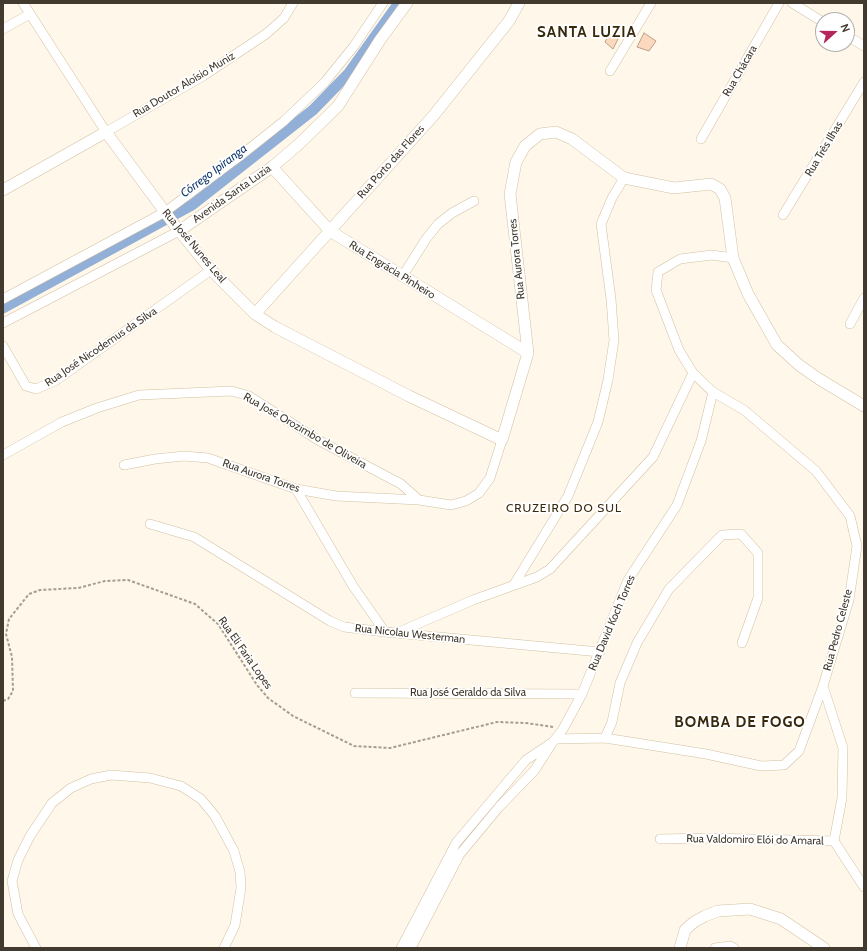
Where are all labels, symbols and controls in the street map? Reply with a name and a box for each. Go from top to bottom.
north arrow [815,12,855,52]
text: N [837,22,853,34]
district label: SANTA LUZIA [537,24,637,42]
street label: Rua Chácara [720,43,760,99]
street label: Rua Doutor Aloísio Muniz [131,49,237,121]
street label: Rua Três Ilhas [802,119,846,179]
street label: Rua Porto das Flores [355,123,427,201]
water label: Córrego Ipiranga [178,141,250,201]
street label: Avenida Santa Luzia [190,162,274,226]
street label: Rua José Nunes Leal [159,206,229,286]
street label: Rua Aurora Torres [506,218,528,300]
street label: Rua Engrácia Pinheiro [346,238,438,302]
street label: Rua José Nicodemus da Silva [43,305,159,389]
street label: Rua José Orozimbo de Oliveira [241,390,369,472]
street label: Rua Aurora Torres [221,457,301,495]
district label: CRUZEIRO DO SUL [506,501,622,515]
street label: Rua David Koch Torres [586,573,638,673]
street label: Rua Pedro Celeste [821,588,855,672]
street label: Rua Eli Faria Lopes [215,614,275,692]
street label: Rua Nicolau Westerman [354,622,466,646]
street label: Rua José Geraldo da Silva [410,686,526,700]
district label: BOMBA DE FOGO [674,714,806,732]
street label: Rua Valdomiro Elói do Amaral [686,832,824,848]

